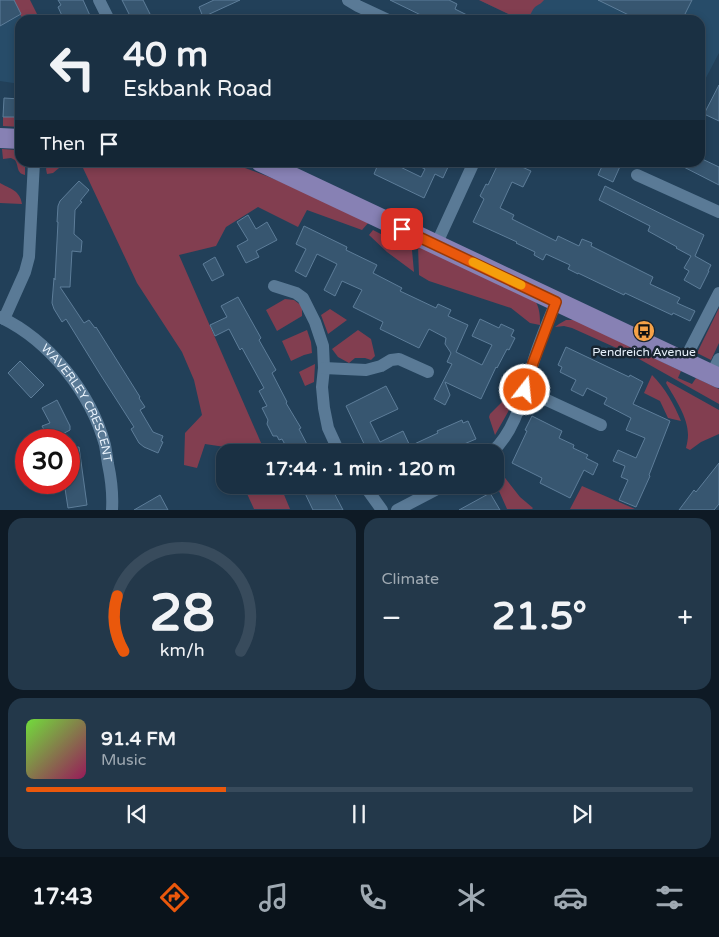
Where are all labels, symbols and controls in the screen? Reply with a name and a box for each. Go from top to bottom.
text: 40 m [123,34,208,76]
icon: left [40,35,105,100]
text: Eskbank Road [123,76,272,102]
icon: arrive [95,130,123,158]
text: Then [40,133,85,155]
pin [381,208,423,250]
icon: arrive [388,215,416,243]
bus stop icon: Pendreich Avenue [632,319,656,343]
street label: WAVERLEY CRESCENT [38,341,115,464]
place label: Pendreich Avenue [592,345,696,359]
position arrow [498,363,550,415]
speed limit sign: 30 [15,429,80,494]
text: 17:44 · 1 min · 120 m [264,458,456,480]
text: Climate [382,569,439,589]
text: 28 [149,582,214,645]
text: 21.5° [492,594,587,640]
text: − [382,601,401,635]
text: + [677,601,693,635]
text: km/h [159,640,204,661]
text: 91.4 FM [101,728,176,750]
text: Music [101,750,146,770]
icon: previous [123,800,151,828]
icon: pause [345,800,373,828]
icon: next [568,800,596,828]
icon: directions [157,880,192,915]
icon: music [256,880,291,915]
icon: phone [355,880,390,915]
icon: climate [454,880,489,915]
icon: car [553,880,588,915]
icon: filters [652,880,687,915]
text: 17:43 [32,884,93,910]

